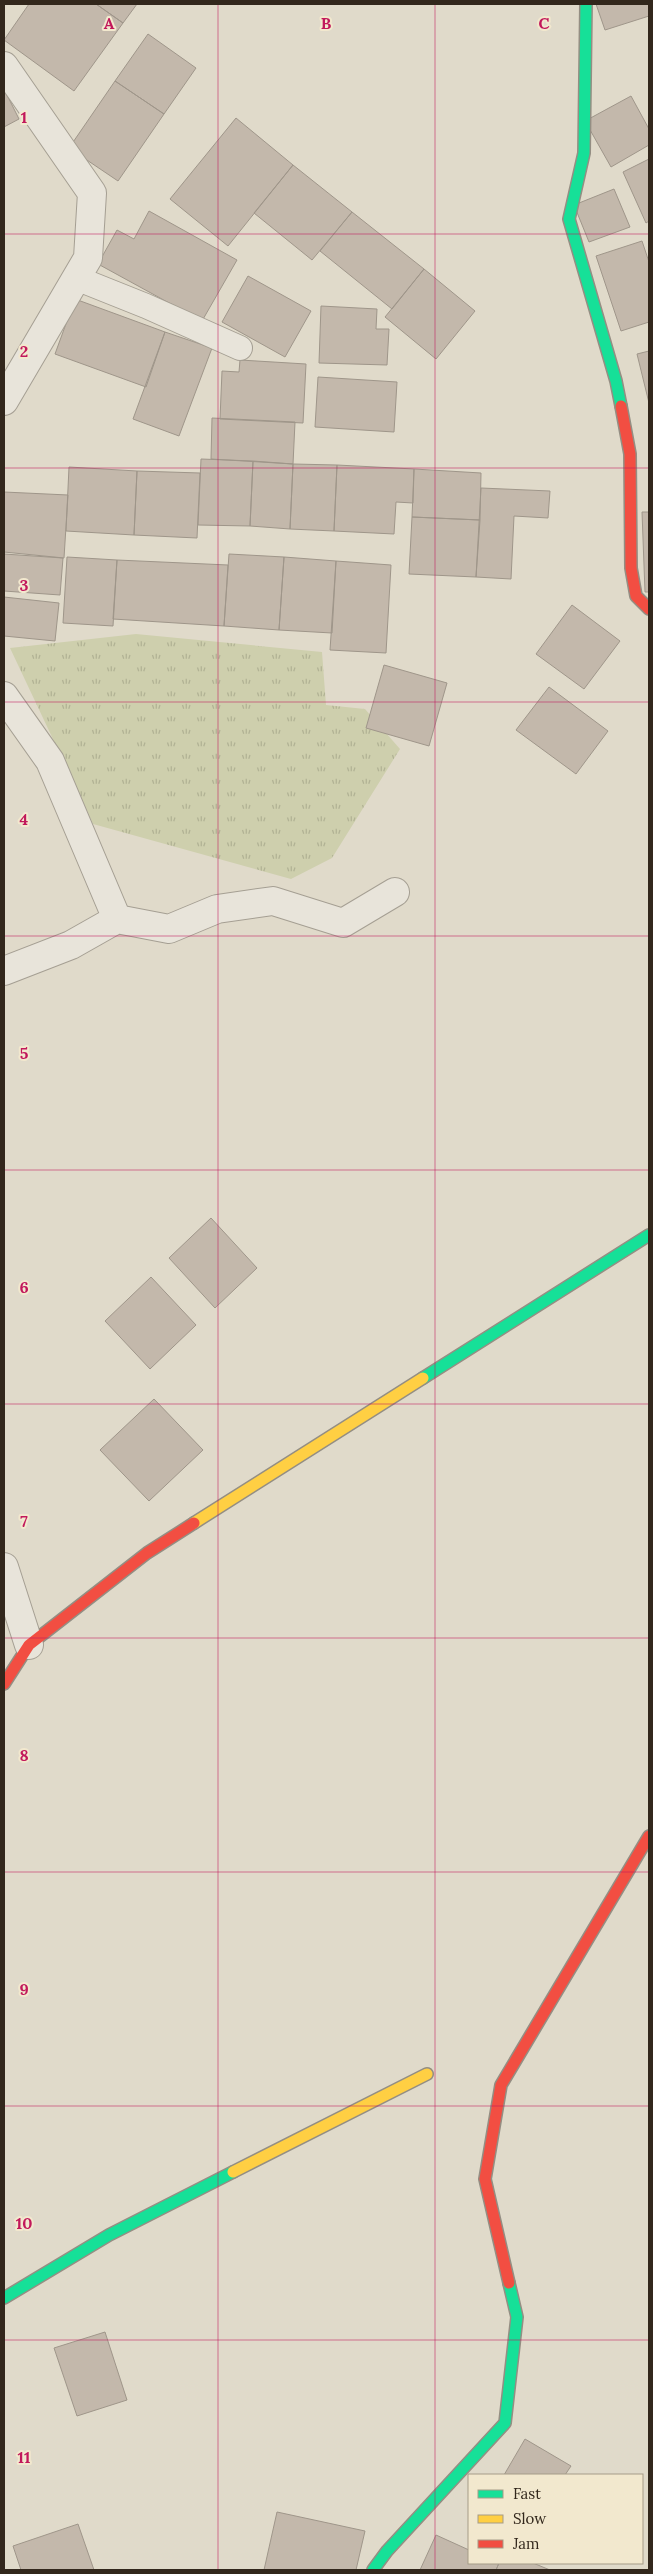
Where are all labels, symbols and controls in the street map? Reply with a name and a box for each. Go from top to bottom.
text: A [104,13,115,33]
text: B [321,13,332,33]
text: C [538,13,550,33]
text: 1 [21,107,27,127]
text: 2 [20,341,28,361]
text: 3 [20,575,29,595]
text: 4 [20,809,29,829]
text: 5 [20,1043,29,1063]
text: 6 [19,1277,29,1297]
text: 7 [20,1511,28,1531]
text: 8 [19,1745,29,1765]
text: 9 [19,1979,29,1999]
text: 10 [16,2213,32,2233]
text: 11 [18,2447,31,2467]
legend [468,2474,643,2564]
text: Fast [513,2484,541,2503]
text: Slow [513,2509,546,2528]
text: Jam [512,2534,540,2553]

